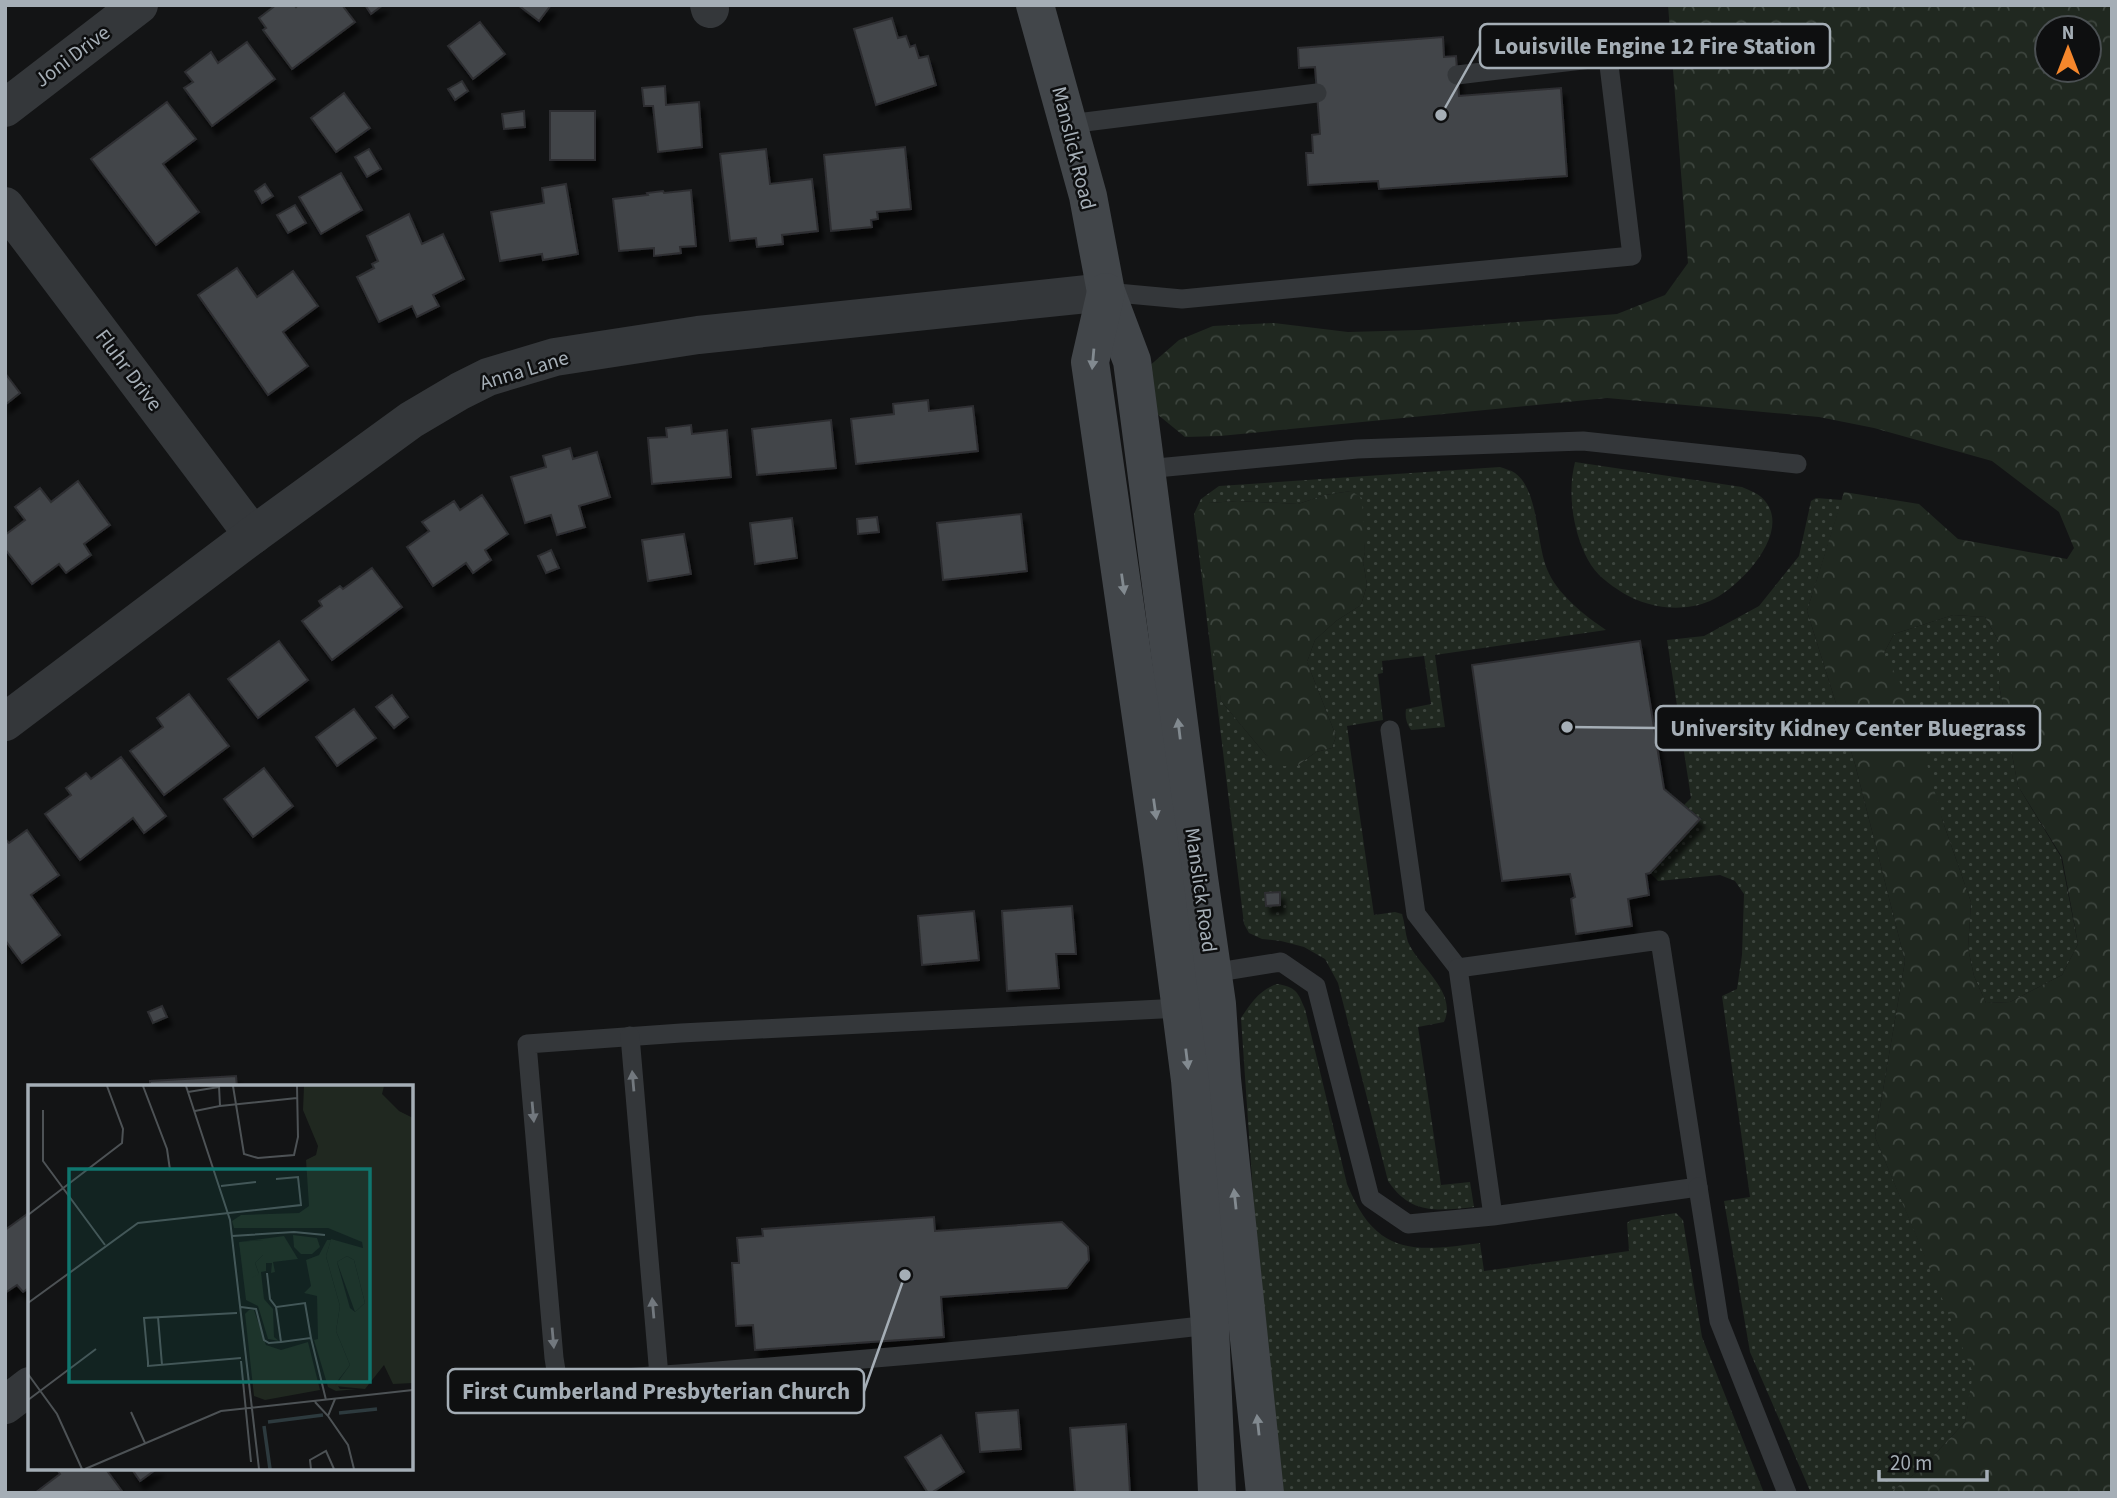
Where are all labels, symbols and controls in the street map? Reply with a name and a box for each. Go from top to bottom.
north arrow [2033,14,2103,84]
street label: Joni Drive [28,18,116,94]
text: N [2062,20,2074,47]
callout: Louisville Engine 12 Fire Station [1480,24,1830,68]
text: Louisville Engine 12 Fire Station [1494,30,1816,63]
street label: Manslick Road [1044,83,1104,213]
street label: Fluhr Drive [88,323,170,417]
street label: Anna Lane [476,342,572,398]
one-way arrow [1087,348,1098,370]
one-way arrow [1117,573,1128,595]
callout: University Kidney Center Bluegrass [1656,706,2040,750]
text: University Kidney Center Bluegrass [1670,712,2026,745]
one-way arrow [1174,718,1185,740]
one-way arrow [1149,798,1160,820]
street label: Manslick Road [1177,826,1225,954]
one-way arrow [1182,1048,1193,1070]
one-way arrow [627,1070,638,1092]
inset map [28,1085,413,1470]
one-way arrow [528,1101,539,1123]
one-way arrow [1229,1187,1240,1209]
one-way arrow [647,1296,658,1318]
one-way arrow [548,1327,559,1349]
callout: First Cumberland Presbyterian Church [448,1369,864,1413]
text: First Cumberland Presbyterian Church [462,1375,850,1408]
one-way arrow [1252,1414,1263,1436]
scale bar [1879,1438,1988,1482]
text: 20 m [1890,1448,1932,1478]

